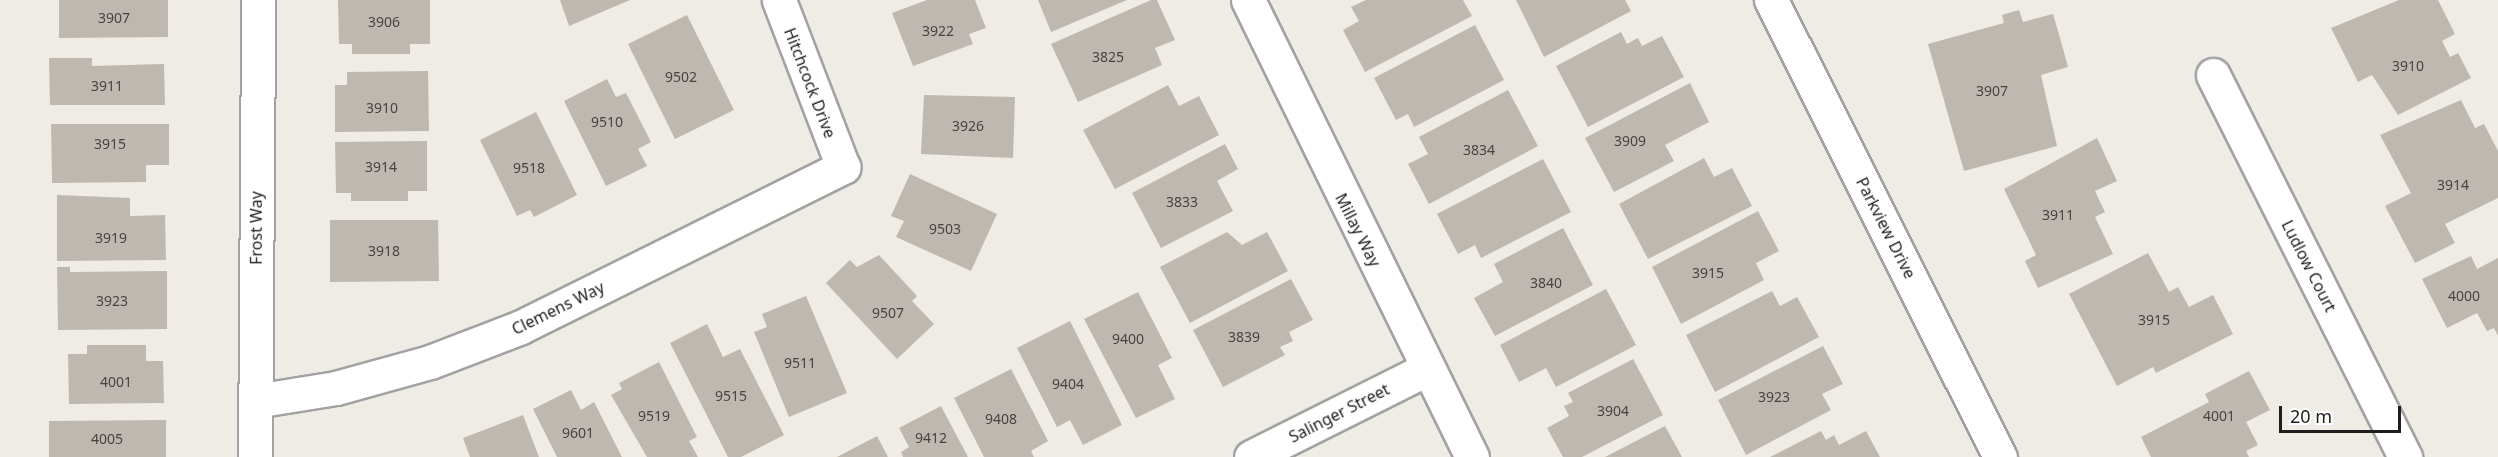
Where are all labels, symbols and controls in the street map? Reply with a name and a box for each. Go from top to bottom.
house number: 3907 [98,10,130,26]
house number: 3906 [368,14,400,30]
house number: 3922 [922,23,954,39]
street label: Hitchcock Drive [780,25,840,141]
house number: 3825 [1092,49,1124,65]
house number: 3910 [2392,58,2424,74]
house number: 9502 [665,69,697,85]
house number: 3911 [91,78,123,94]
house number: 3907 [1976,83,2008,99]
house number: 3910 [366,100,398,116]
house number: 9510 [591,114,623,130]
house number: 3926 [952,118,984,134]
house number: 3909 [1614,133,1646,149]
house number: 3915 [94,136,126,152]
house number: 3834 [1463,142,1495,158]
house number: 3914 [365,159,397,175]
house number: 9518 [513,160,545,176]
street label: Parkview Drive [1852,174,1920,282]
house number: 3914 [2437,177,2469,193]
street label: Millay Way [1331,190,1385,270]
street label: Frost Way [246,191,266,265]
house number: 3833 [1166,194,1198,210]
house number: 3911 [2042,207,2074,223]
street label: Ludlow Court [2278,217,2340,315]
house number: 9503 [929,221,961,237]
house number: 3919 [95,230,127,246]
house number: 3918 [368,243,400,259]
house number: 3915 [1692,265,1724,281]
house number: 3840 [1530,275,1562,291]
street label: Clemens Way [509,277,607,339]
house number: 4000 [2448,288,2480,304]
house number: 3923 [96,293,128,309]
house number: 9507 [872,305,904,321]
house number: 3915 [2138,312,2170,328]
house number: 3839 [1228,329,1260,345]
house number: 9400 [1112,331,1144,347]
house number: 9511 [784,355,816,371]
house number: 4001 [100,374,132,390]
house number: 9404 [1052,376,1084,392]
street label: Salinger Street [1286,379,1392,447]
house number: 9515 [715,388,747,404]
house number: 3923 [1758,389,1790,405]
scale bar [2282,394,2404,432]
house number: 3904 [1597,403,1629,419]
text: 20 m [2290,404,2332,428]
house number: 9519 [638,408,670,424]
house number: 4001 [2203,408,2235,424]
house number: 9408 [985,411,1017,427]
house number: 9601 [562,425,594,441]
house number: 9412 [915,430,947,446]
house number: 4005 [91,431,123,447]

